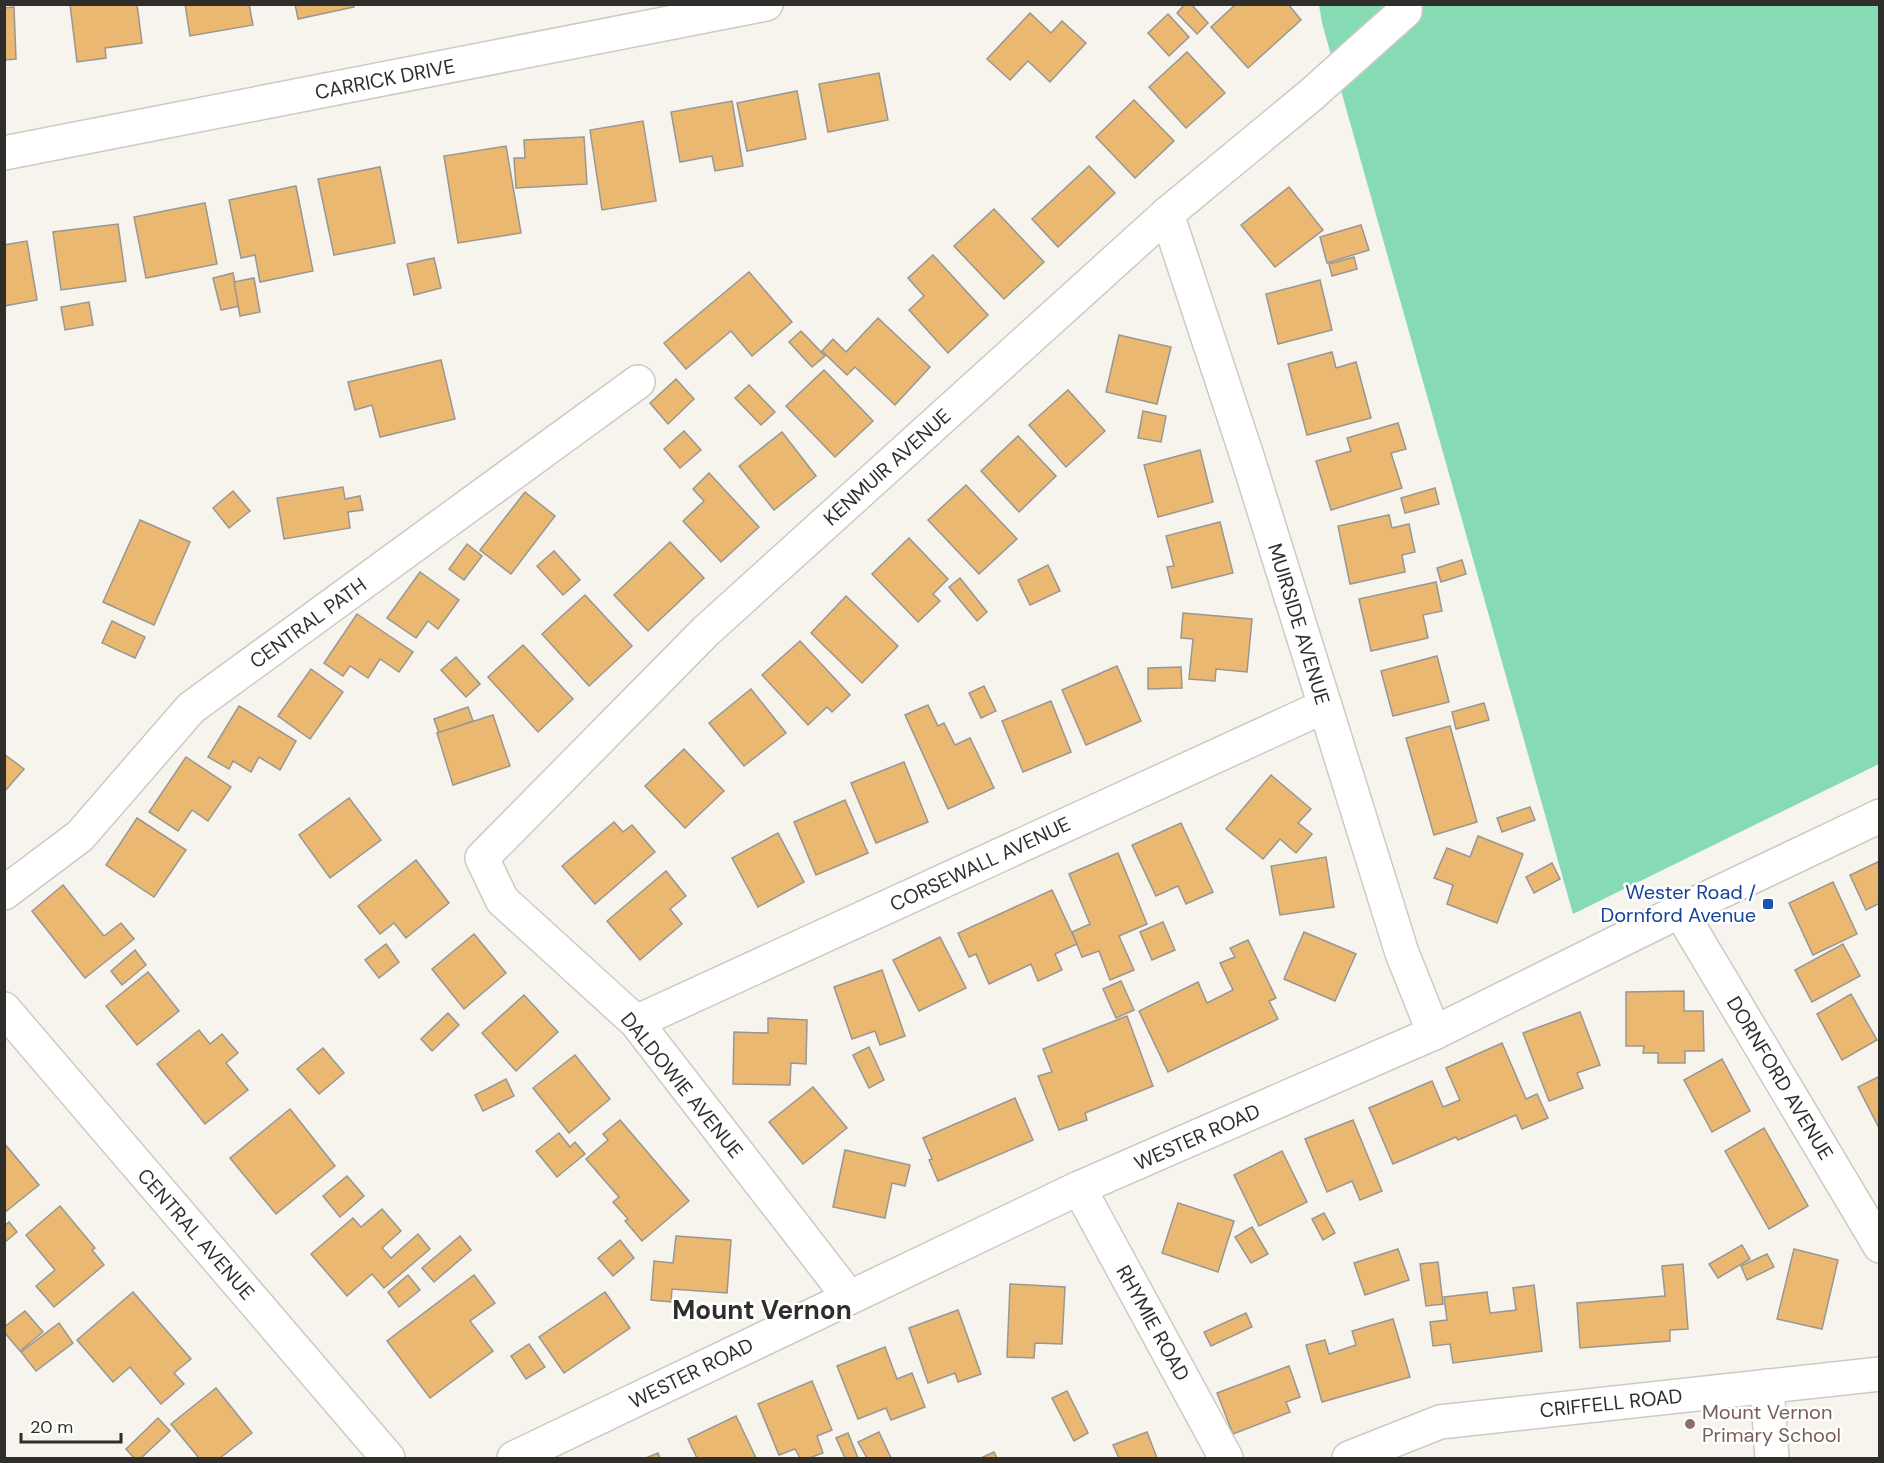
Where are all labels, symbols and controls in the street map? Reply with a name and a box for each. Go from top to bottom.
street label: CARRICK DRIVE [313,53,457,105]
street label: KENMUIR AVENUE [818,403,956,531]
street label: MUIRSIDE AVENUE [1262,540,1336,708]
street label: CENTRAL PATH [244,572,372,674]
street label: CORSEWALL AVENUE [885,811,1075,917]
place label: Wester Road / Dornford Avenue [1600,879,1756,928]
marker: Wester Road / Dornford Avenue [1761,897,1775,911]
street label: DORNFORD AVENUE [1721,991,1839,1165]
street label: DALDOWIE AVENUE [615,1007,749,1163]
street label: WESTER ROAD [1130,1098,1264,1176]
street label: CENTRAL AVENUE [132,1163,260,1305]
street label: RHYMIE ROAD [1110,1260,1196,1386]
district label: Mount Vernon [672,1293,852,1327]
street label: WESTER ROAD [625,1332,757,1414]
street label: CRIFFELL ROAD [1538,1383,1684,1423]
place label: Mount Vernon Primary School [1702,1399,1841,1448]
scale bar [21,1406,122,1444]
text: 20 m [30,1415,73,1439]
marker: Mount Vernon Primary School [1683,1417,1697,1431]

